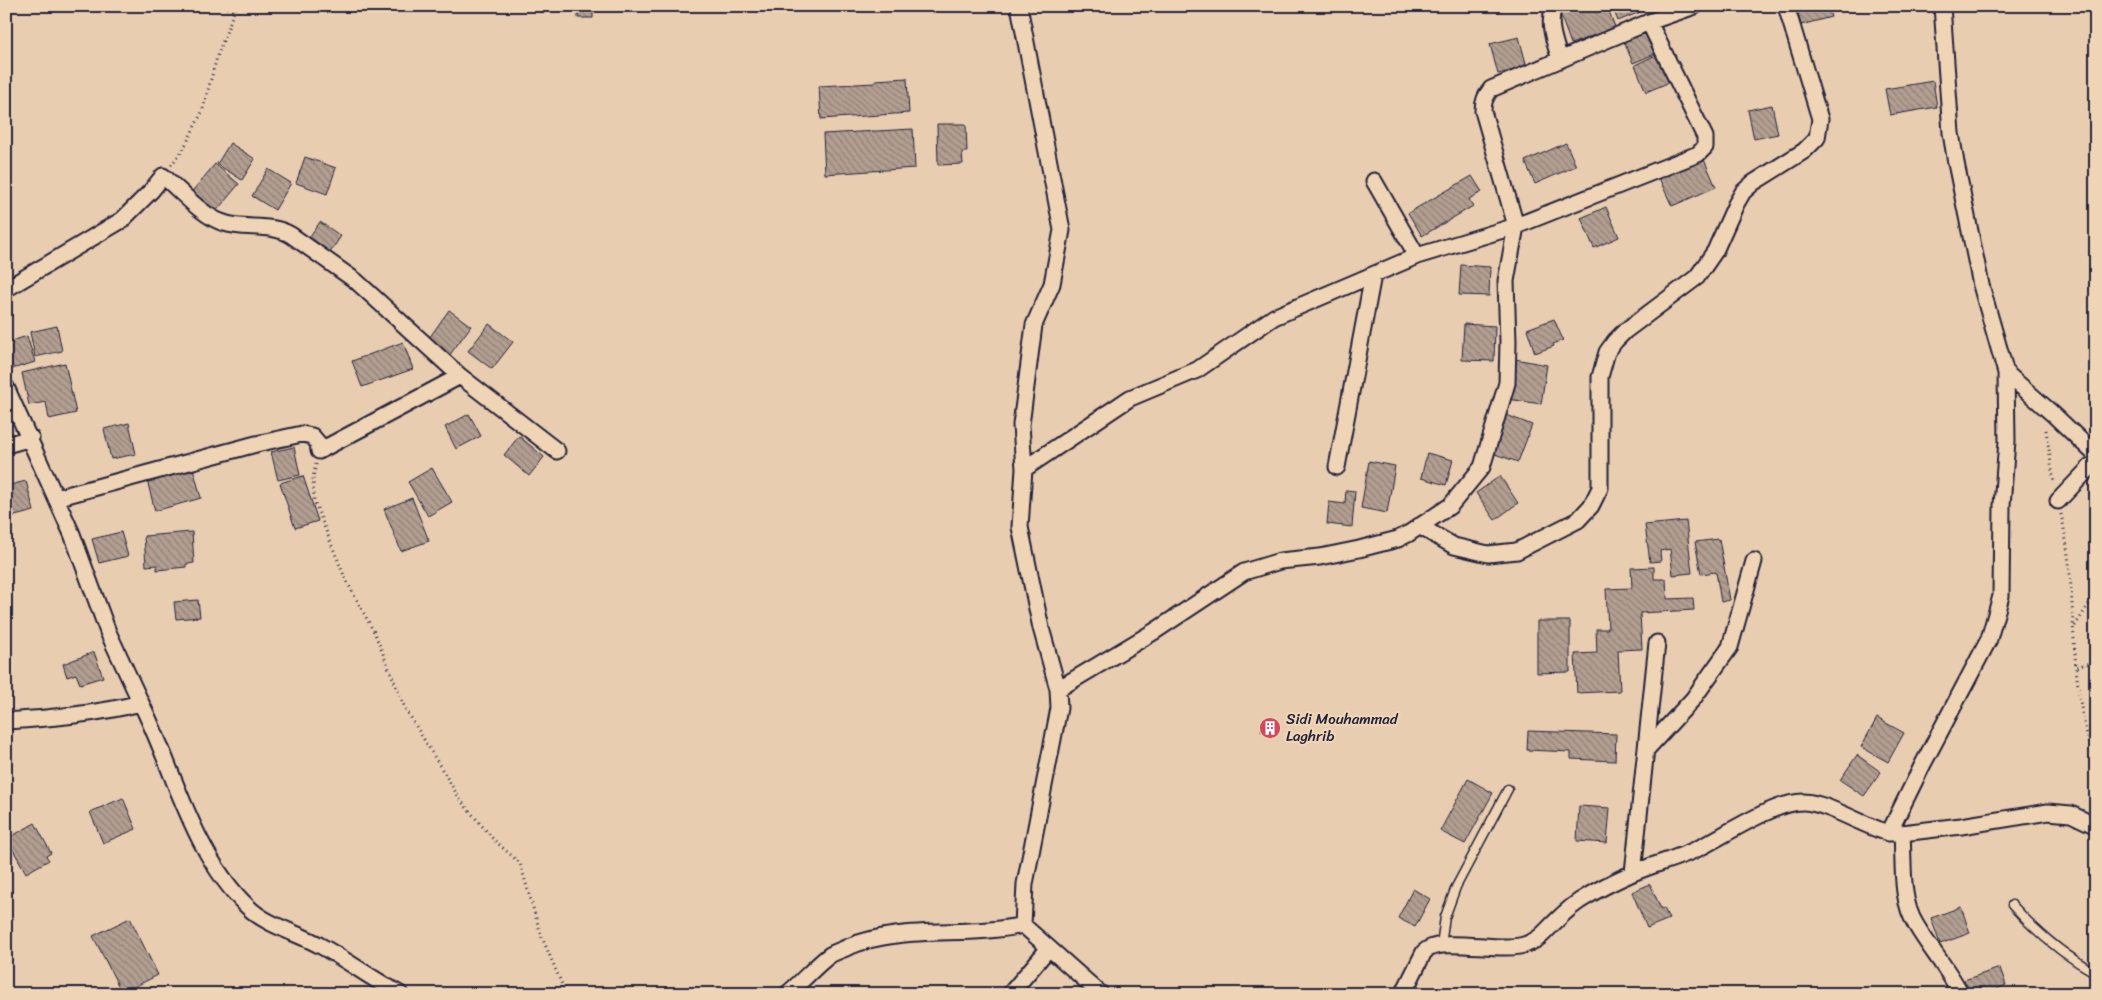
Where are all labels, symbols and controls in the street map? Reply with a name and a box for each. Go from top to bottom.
place label: Sidi Mouhammad Laghrib [1286,706,1399,749]
building icon: Sidi Mouhammad Laghrib [1258,716,1282,740]

